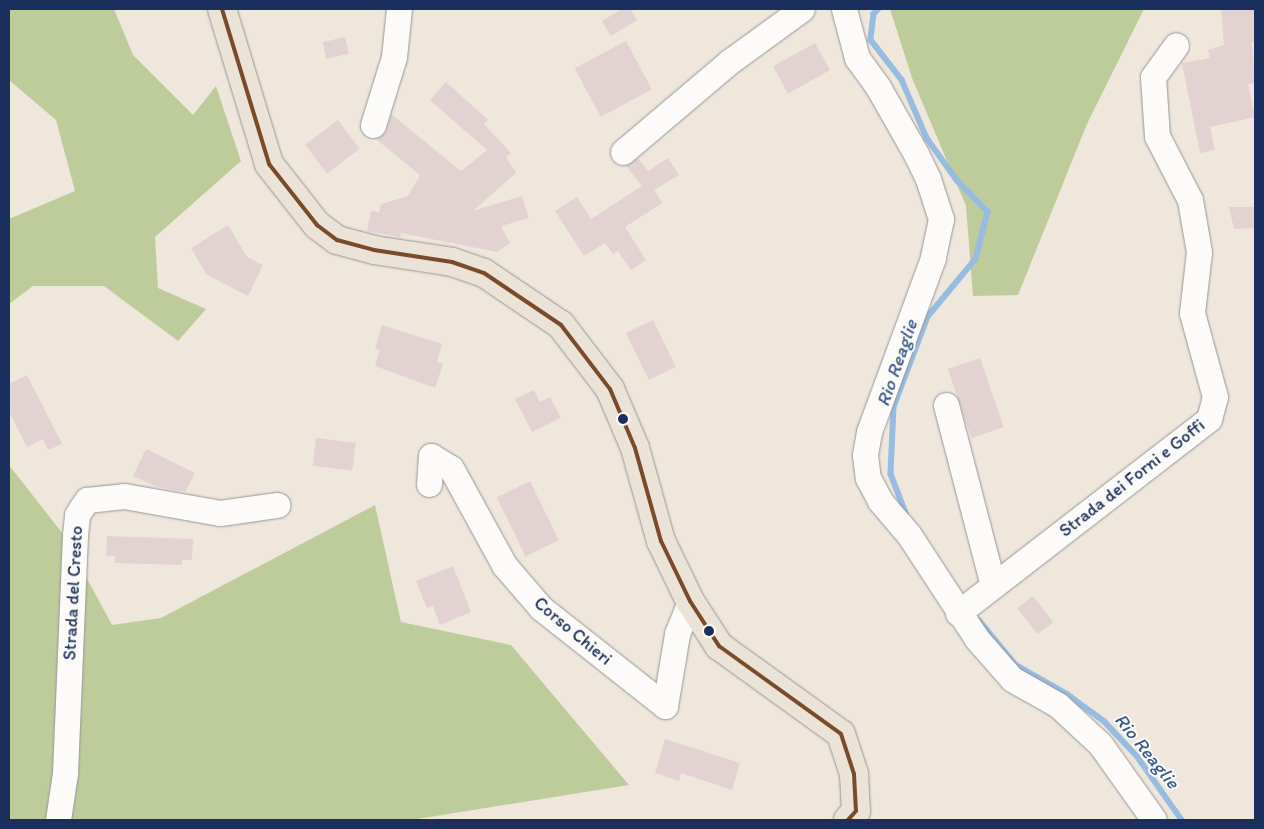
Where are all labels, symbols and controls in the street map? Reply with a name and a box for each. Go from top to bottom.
water label: Rio Reaglie [872,317,922,409]
unlabelled marker [618,414,628,424]
street label: Strada dei Forni e Goffi [1055,415,1209,541]
street label: Strada del Cresto [59,525,87,661]
street label: Corso Chieri [530,592,616,670]
unlabelled marker [704,626,714,636]
water label: Rio Reaglie [1110,709,1184,793]

